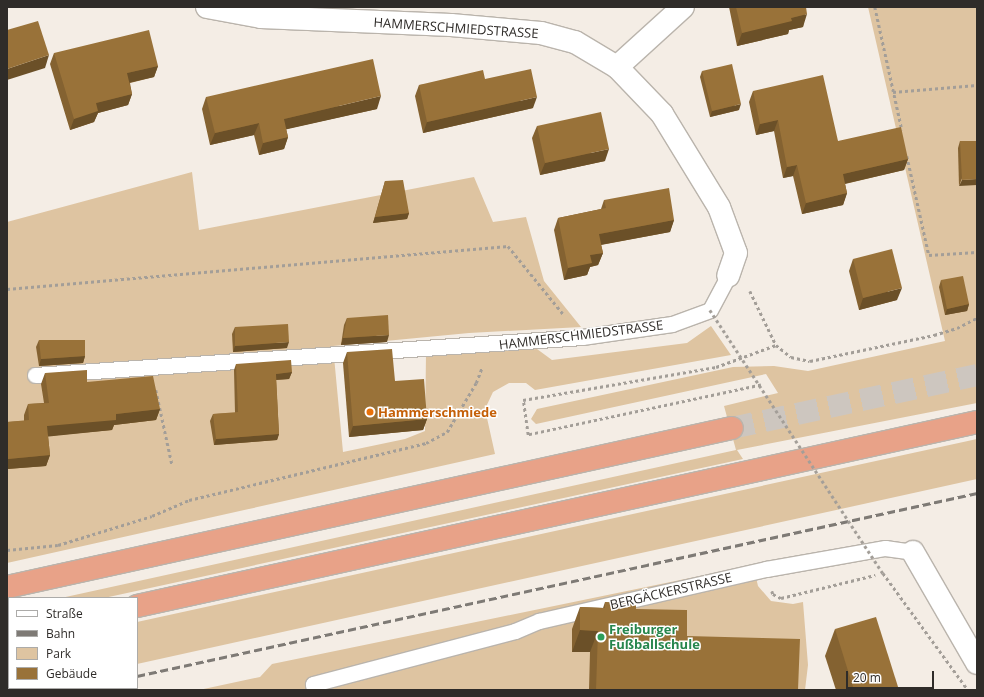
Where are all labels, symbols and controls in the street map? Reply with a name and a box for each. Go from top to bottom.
street label: HAMMERSCHMIEDSTRASSE [373,14,539,42]
street label: HAMMERSCHMIEDSTRASSE [498,317,664,353]
place label: Hammerschmiede [378,404,497,420]
marker: Hammerschmiede [365,407,375,417]
street label: BERGÄCKERSTRASSE [608,569,734,613]
legend [8,597,138,689]
text: Straße [46,605,83,622]
place label: Freiburger Fußballschule [609,622,700,653]
text: Bahn [46,625,75,642]
marker: Freiburger Fußballschule [596,632,606,642]
text: Park [46,645,71,662]
scale bar [848,663,936,689]
text: Gebäude [46,665,97,682]
text: 20 m [853,669,881,686]

